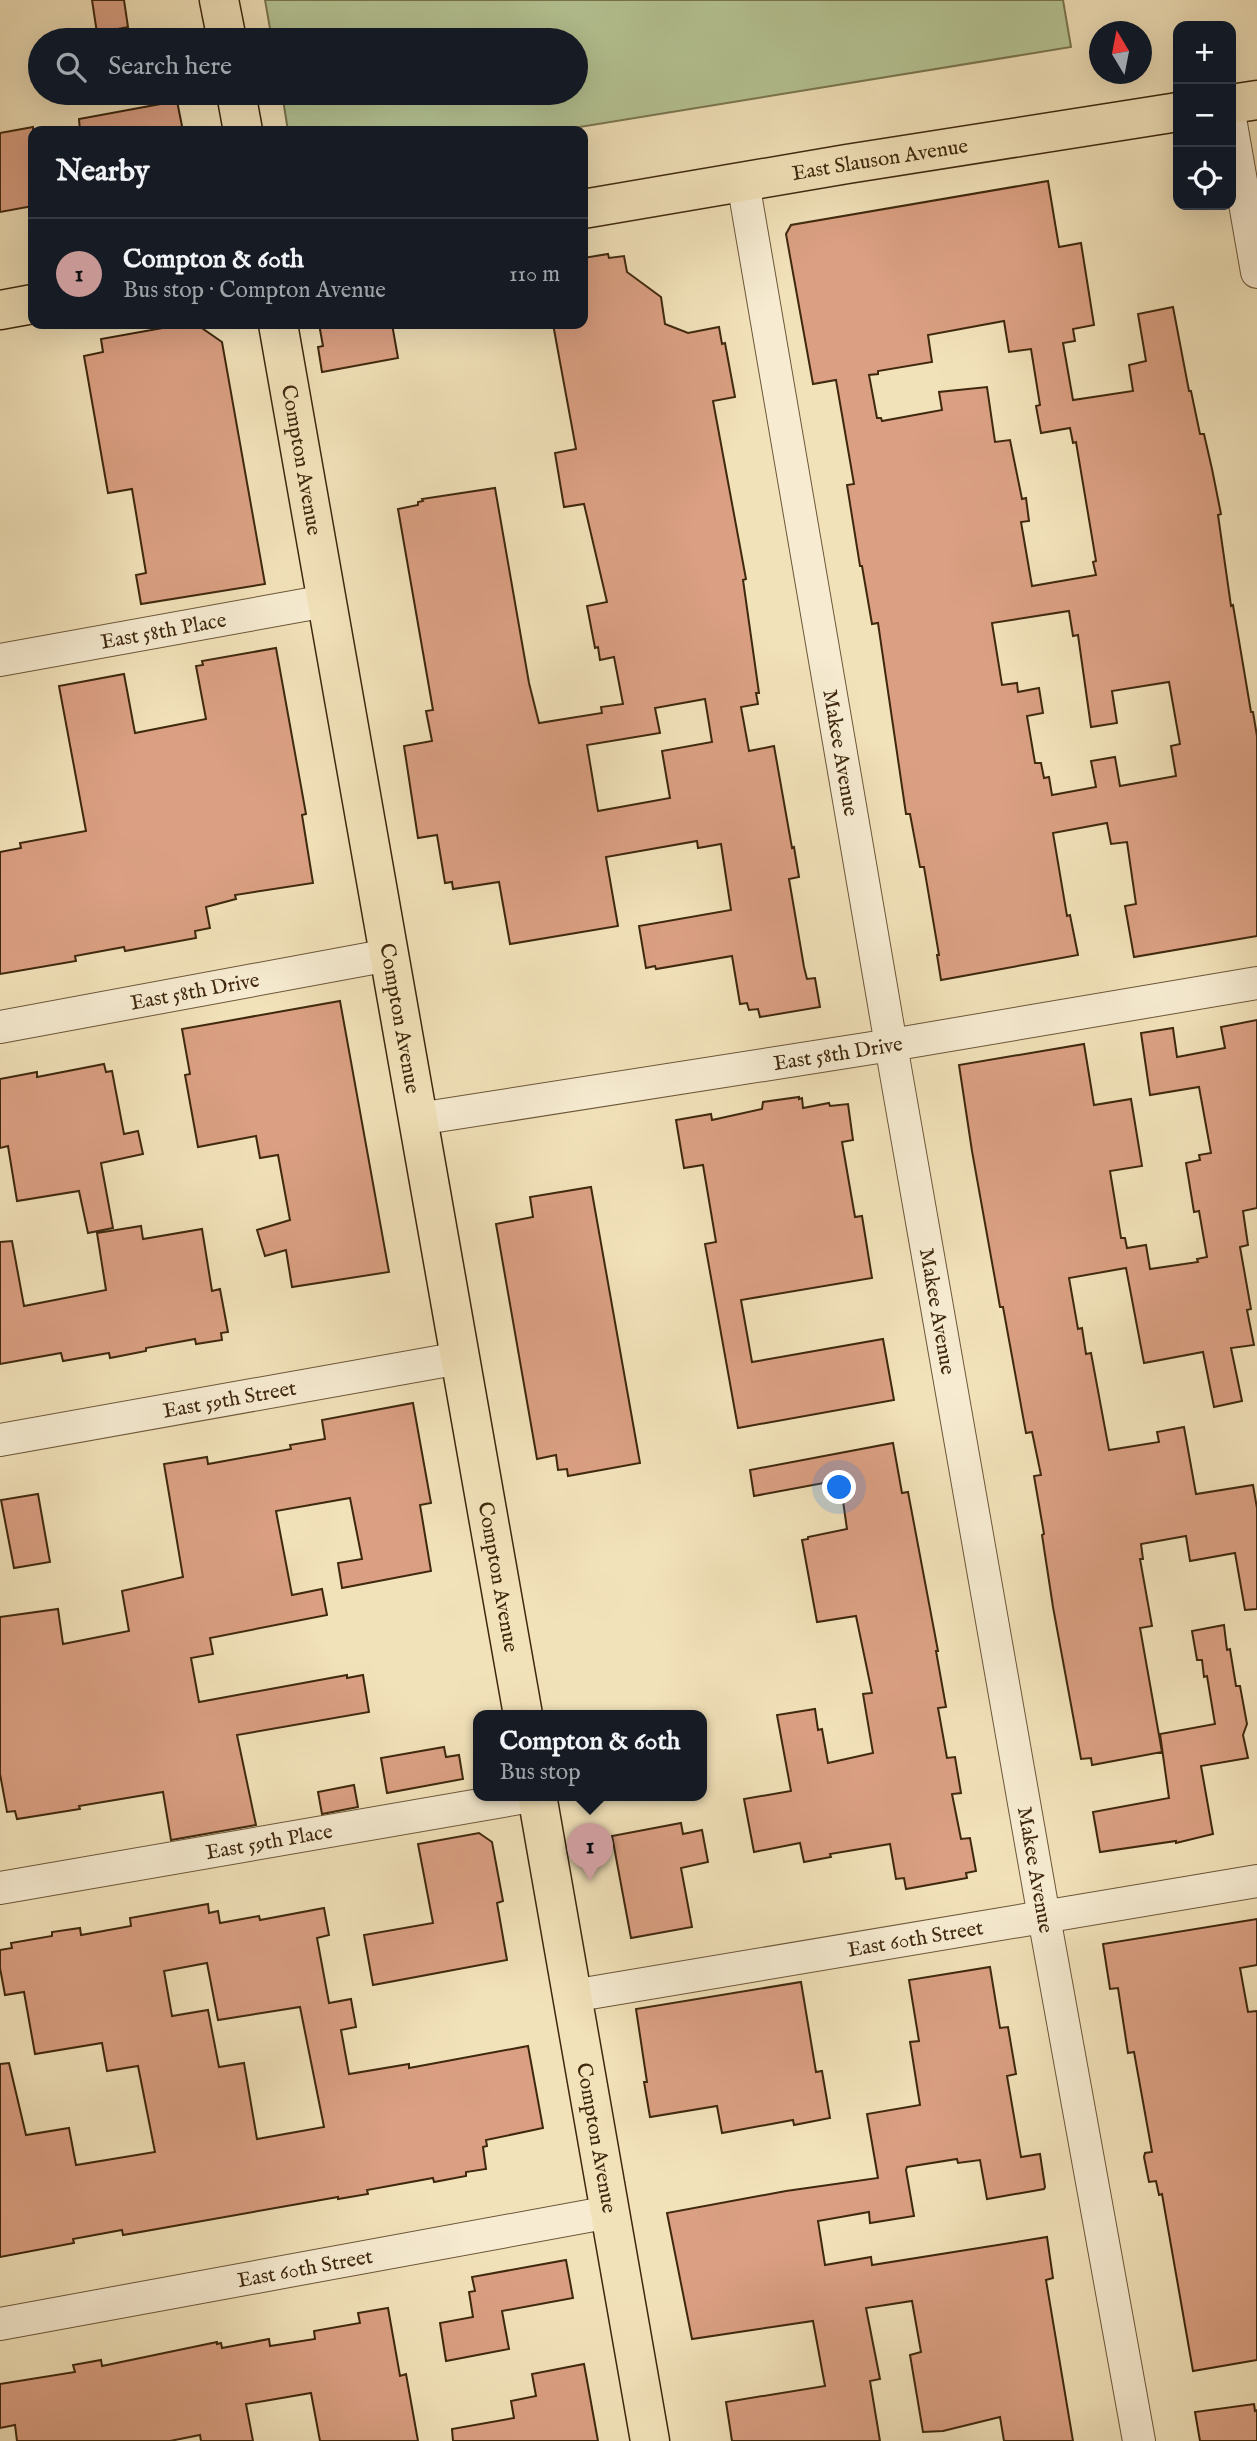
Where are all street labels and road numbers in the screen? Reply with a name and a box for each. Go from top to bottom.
street label: East Slauson Avenue [790,133,970,188]
street label: Compton Avenue [274,383,327,538]
street label: East 58th Place [99,607,229,657]
street label: Makee Avenue [815,688,864,819]
street label: Compton Avenue [372,941,425,1096]
street label: East 58th Drive [128,967,262,1018]
street label: East 58th Drive [772,1031,905,1078]
street label: Makee Avenue [912,1246,961,1377]
street label: East 59th Street [161,1375,298,1426]
street label: Compton Avenue [471,1500,524,1655]
street label: Makee Avenue [1010,1805,1059,1936]
street label: East 59th Place [204,1819,335,1867]
street label: East 60th Street [846,1915,985,1965]
street label: Compton Avenue [569,2061,622,2216]
street label: East 60th Street [235,2244,375,2295]

